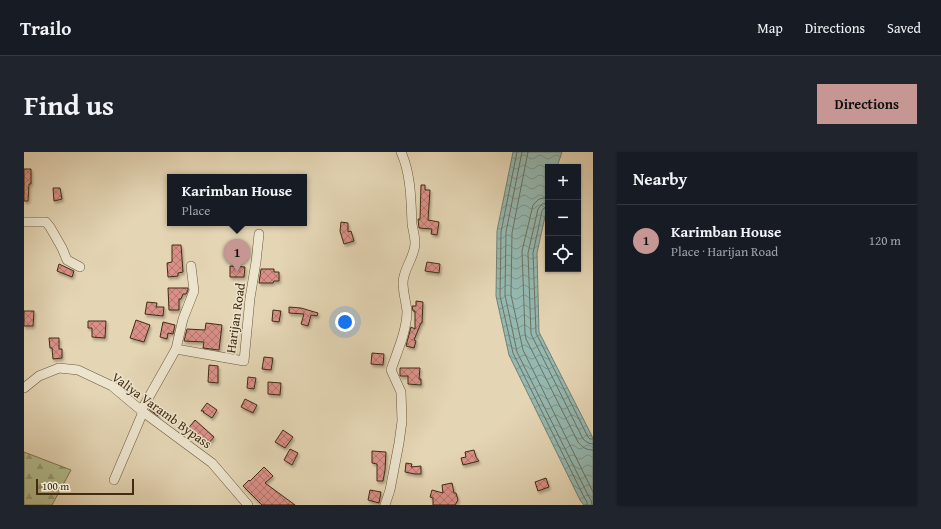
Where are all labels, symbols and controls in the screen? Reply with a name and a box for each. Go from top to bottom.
text: Trailo [20,14,71,42]
text: Map [757,18,783,38]
text: Directions [805,18,865,38]
text: Saved [887,18,921,38]
text: Find us [24,84,114,125]
button: Directions [817,84,917,124]
map controls [545,164,581,272]
button: + [545,164,581,200]
text: Nearby [633,166,687,191]
popup [167,174,307,226]
text: Karimban House [182,180,292,201]
button: − [545,200,581,236]
text: Place [182,201,210,220]
text: Karimban House [671,221,781,242]
text: 1 [643,231,649,250]
text: 120 m [869,231,901,250]
button: locate [545,236,581,272]
pin: 1 [224,239,250,272]
text: Place · Harijan Road [671,242,778,261]
street label: Harijan Road [221,282,250,354]
your location [335,312,355,332]
street label: Valiya Varamb Bypass [108,368,216,453]
scale bar [36,477,134,496]
text: 100 m [42,478,69,494]

